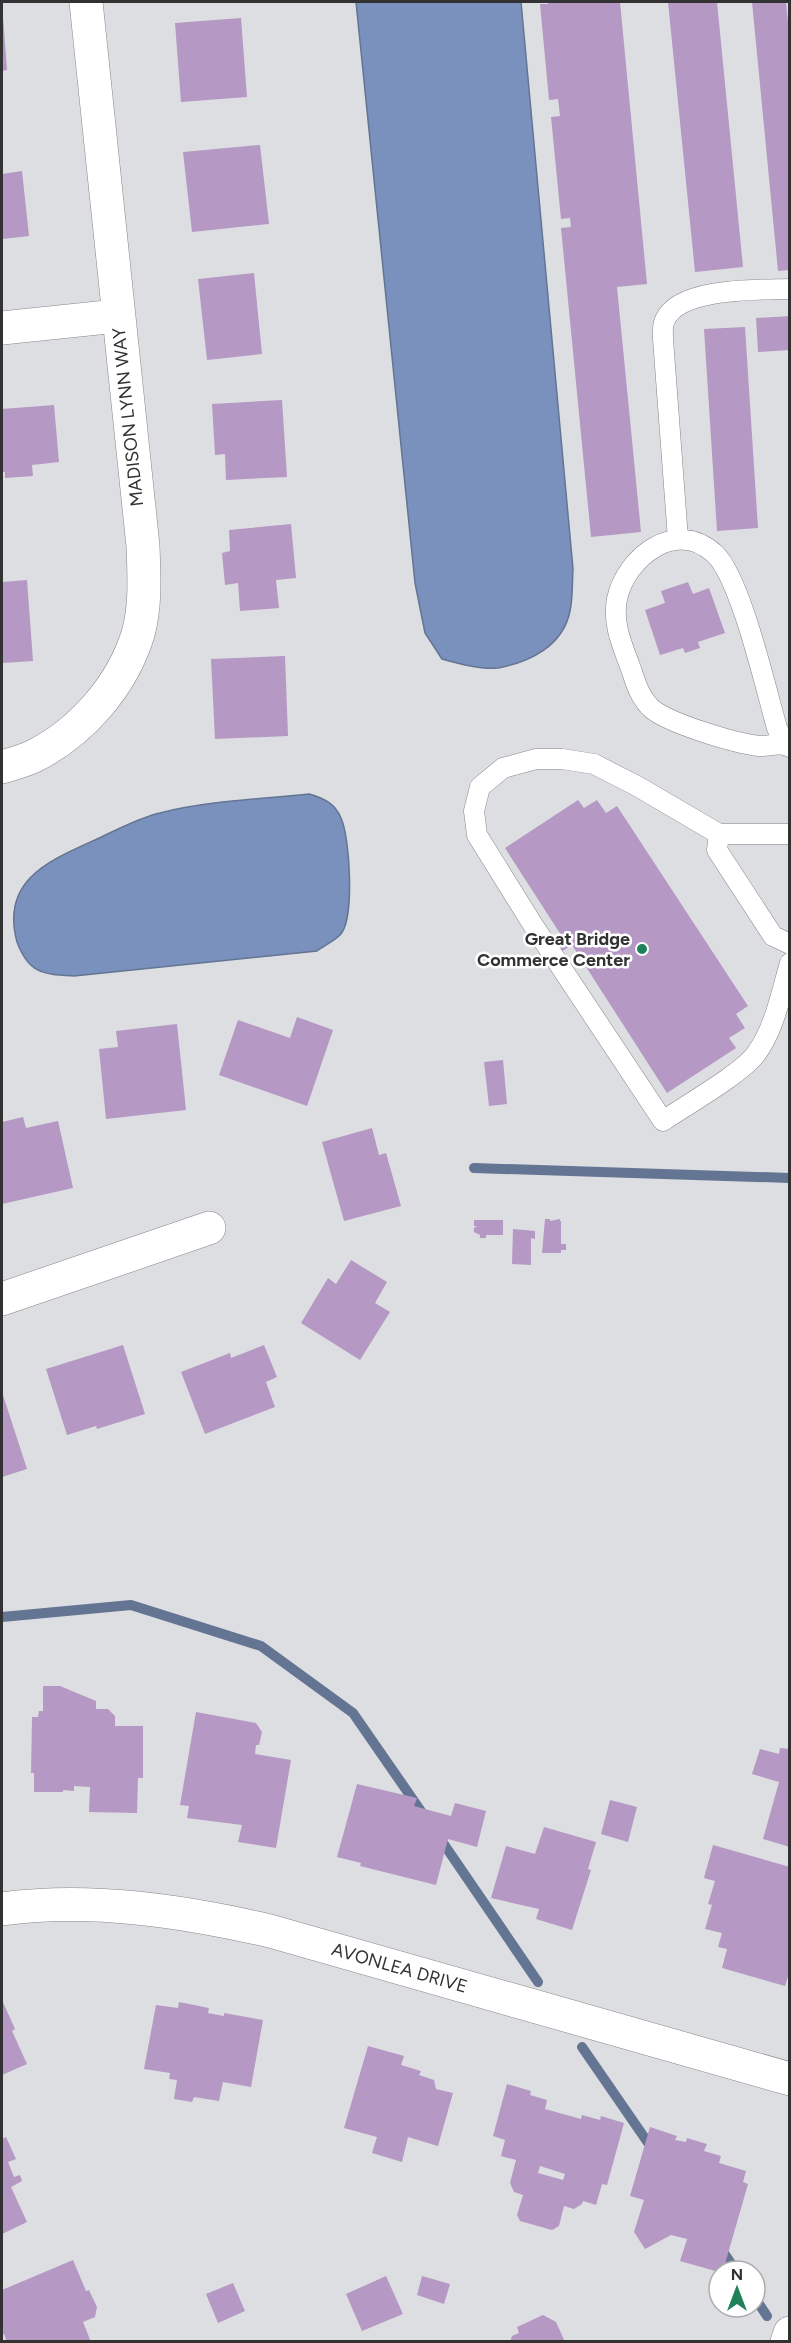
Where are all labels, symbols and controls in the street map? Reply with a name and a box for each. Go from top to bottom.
street label: MADISON LYNN WAY [108,326,148,508]
place label: Great Bridge Commerce Center [477,928,630,971]
marker: Great Bridge Commerce Center [635,942,649,956]
street label: AVONLEA DRIVE [329,1938,470,1998]
north arrow [707,2259,767,2319]
text: N [731,2265,743,2284]

